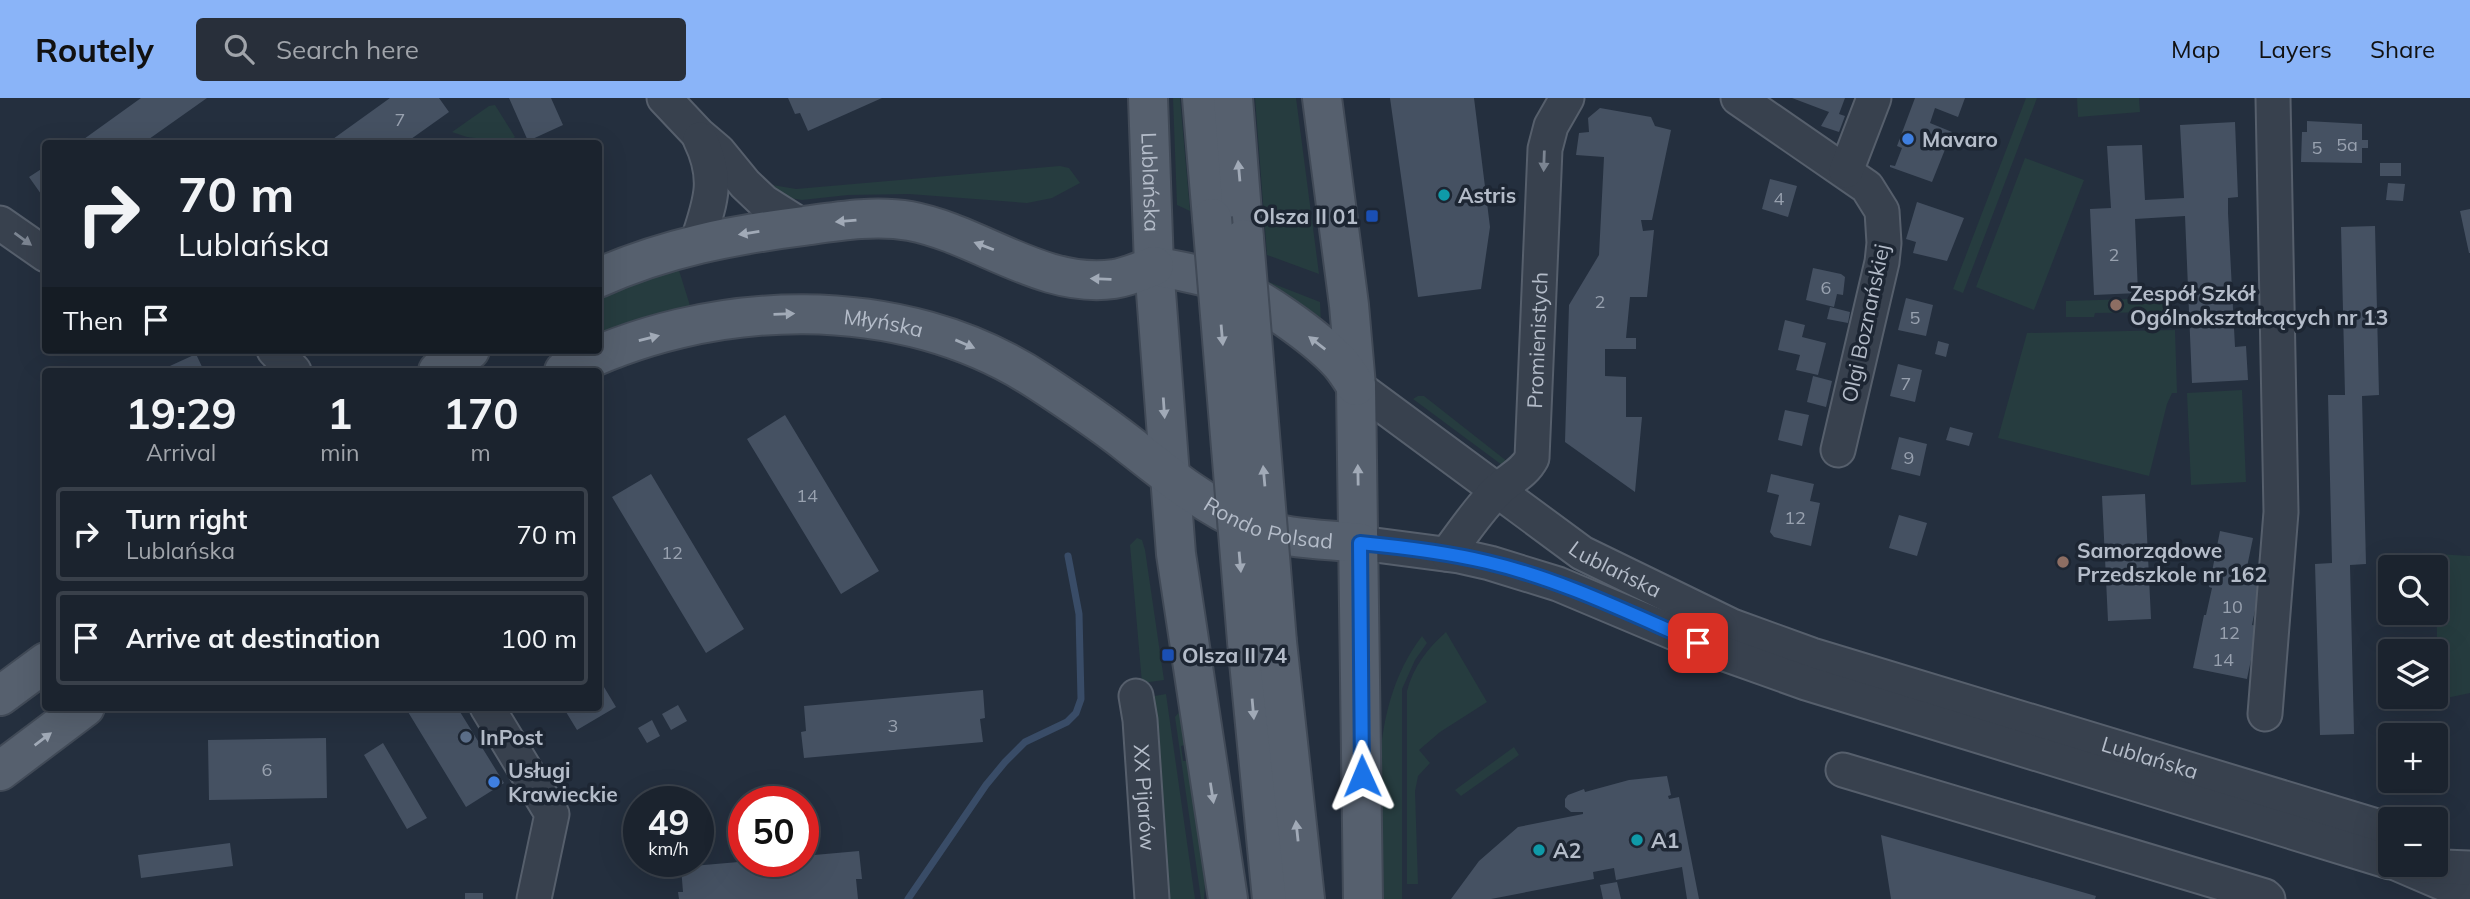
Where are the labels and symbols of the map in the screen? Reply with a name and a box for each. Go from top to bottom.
house number: 7 [395,108,405,131]
place label: Mavaro [1922,126,1998,152]
marker: Mavaro [1900,131,1916,147]
street label: Lublańska [1136,132,1166,232]
house number: 5a [2336,133,2358,156]
house number: 5 [2312,136,2323,159]
one-way arrow [1539,150,1550,172]
one-way arrow [1233,160,1244,182]
place label: Astris [1458,182,1516,208]
marker: Astris [1436,187,1452,203]
house number: 4 [1774,187,1785,210]
place label: Olsza II 01 [1253,203,1358,229]
marker: Olsza II 01 [1364,208,1380,224]
one-way arrow [835,216,857,227]
one-way arrow [738,228,760,239]
one-way arrow [14,232,32,246]
one-way arrow [973,240,994,251]
street label: Olgi Boznańskiej [1836,241,1894,405]
house number: 2 [2109,243,2119,266]
street label: Promienistych [1521,271,1553,409]
one-way arrow [1090,273,1112,284]
house number: 6 [1821,276,1831,299]
place label: Zespół Szkół Ogólnokształcących nr 13 [2130,280,2388,330]
house number: 2 [1595,290,1605,313]
marker: Zespół Szkół Ogólnokształcących nr 13 [2108,297,2124,313]
street label: Młyńska [843,303,926,342]
house number: 5 [1910,306,1921,329]
one-way arrow [773,308,795,320]
one-way arrow [1216,325,1227,347]
one-way arrow [638,332,660,343]
one-way arrow [1309,336,1327,351]
one-way arrow [955,338,976,349]
house number: 7 [1901,372,1911,395]
one-way arrow [1158,397,1169,419]
house number: 9 [1904,446,1914,469]
one-way arrow [1352,463,1364,485]
one-way arrow [1258,465,1269,487]
house number: 14 [796,484,818,507]
street label: Rondo Polsad [1199,491,1334,554]
house number: 12 [1784,506,1806,529]
street label: Lublańska [1564,535,1666,603]
place label: Samorządowe Przedszkole nr 162 [2077,537,2267,587]
house number: 12 [661,541,683,564]
one-way arrow [1235,551,1246,573]
marker: Samorządowe Przedszkole nr 162 [2055,554,2071,570]
house number: 10 [2221,595,2243,618]
pin [1668,613,1728,673]
house number: 12 [2218,621,2240,644]
place label: Olsza II 74 [1182,642,1287,668]
marker: Olsza II 74 [1160,647,1176,663]
house number: 14 [2212,648,2234,671]
one-way arrow [1248,698,1259,720]
house number: 3 [888,714,898,737]
place label: InPost [480,724,543,750]
marker: InPost [458,729,474,745]
street label: Lublańska [2098,730,2201,784]
one-way arrow [34,732,52,746]
position arrow [1325,739,1399,813]
street label: XX Pijarów [1129,743,1162,852]
place label: Usługi Krawieckie [508,757,618,807]
house number: 6 [262,758,272,781]
marker: Usługi Krawieckie [486,774,502,790]
one-way arrow [1207,782,1218,804]
speed limit sign: 50 [728,786,819,877]
one-way arrow [1292,820,1303,842]
place label: A1 [1651,827,1679,853]
marker: A1 [1629,832,1645,848]
place label: A2 [1553,837,1581,863]
marker: A2 [1531,842,1547,858]

